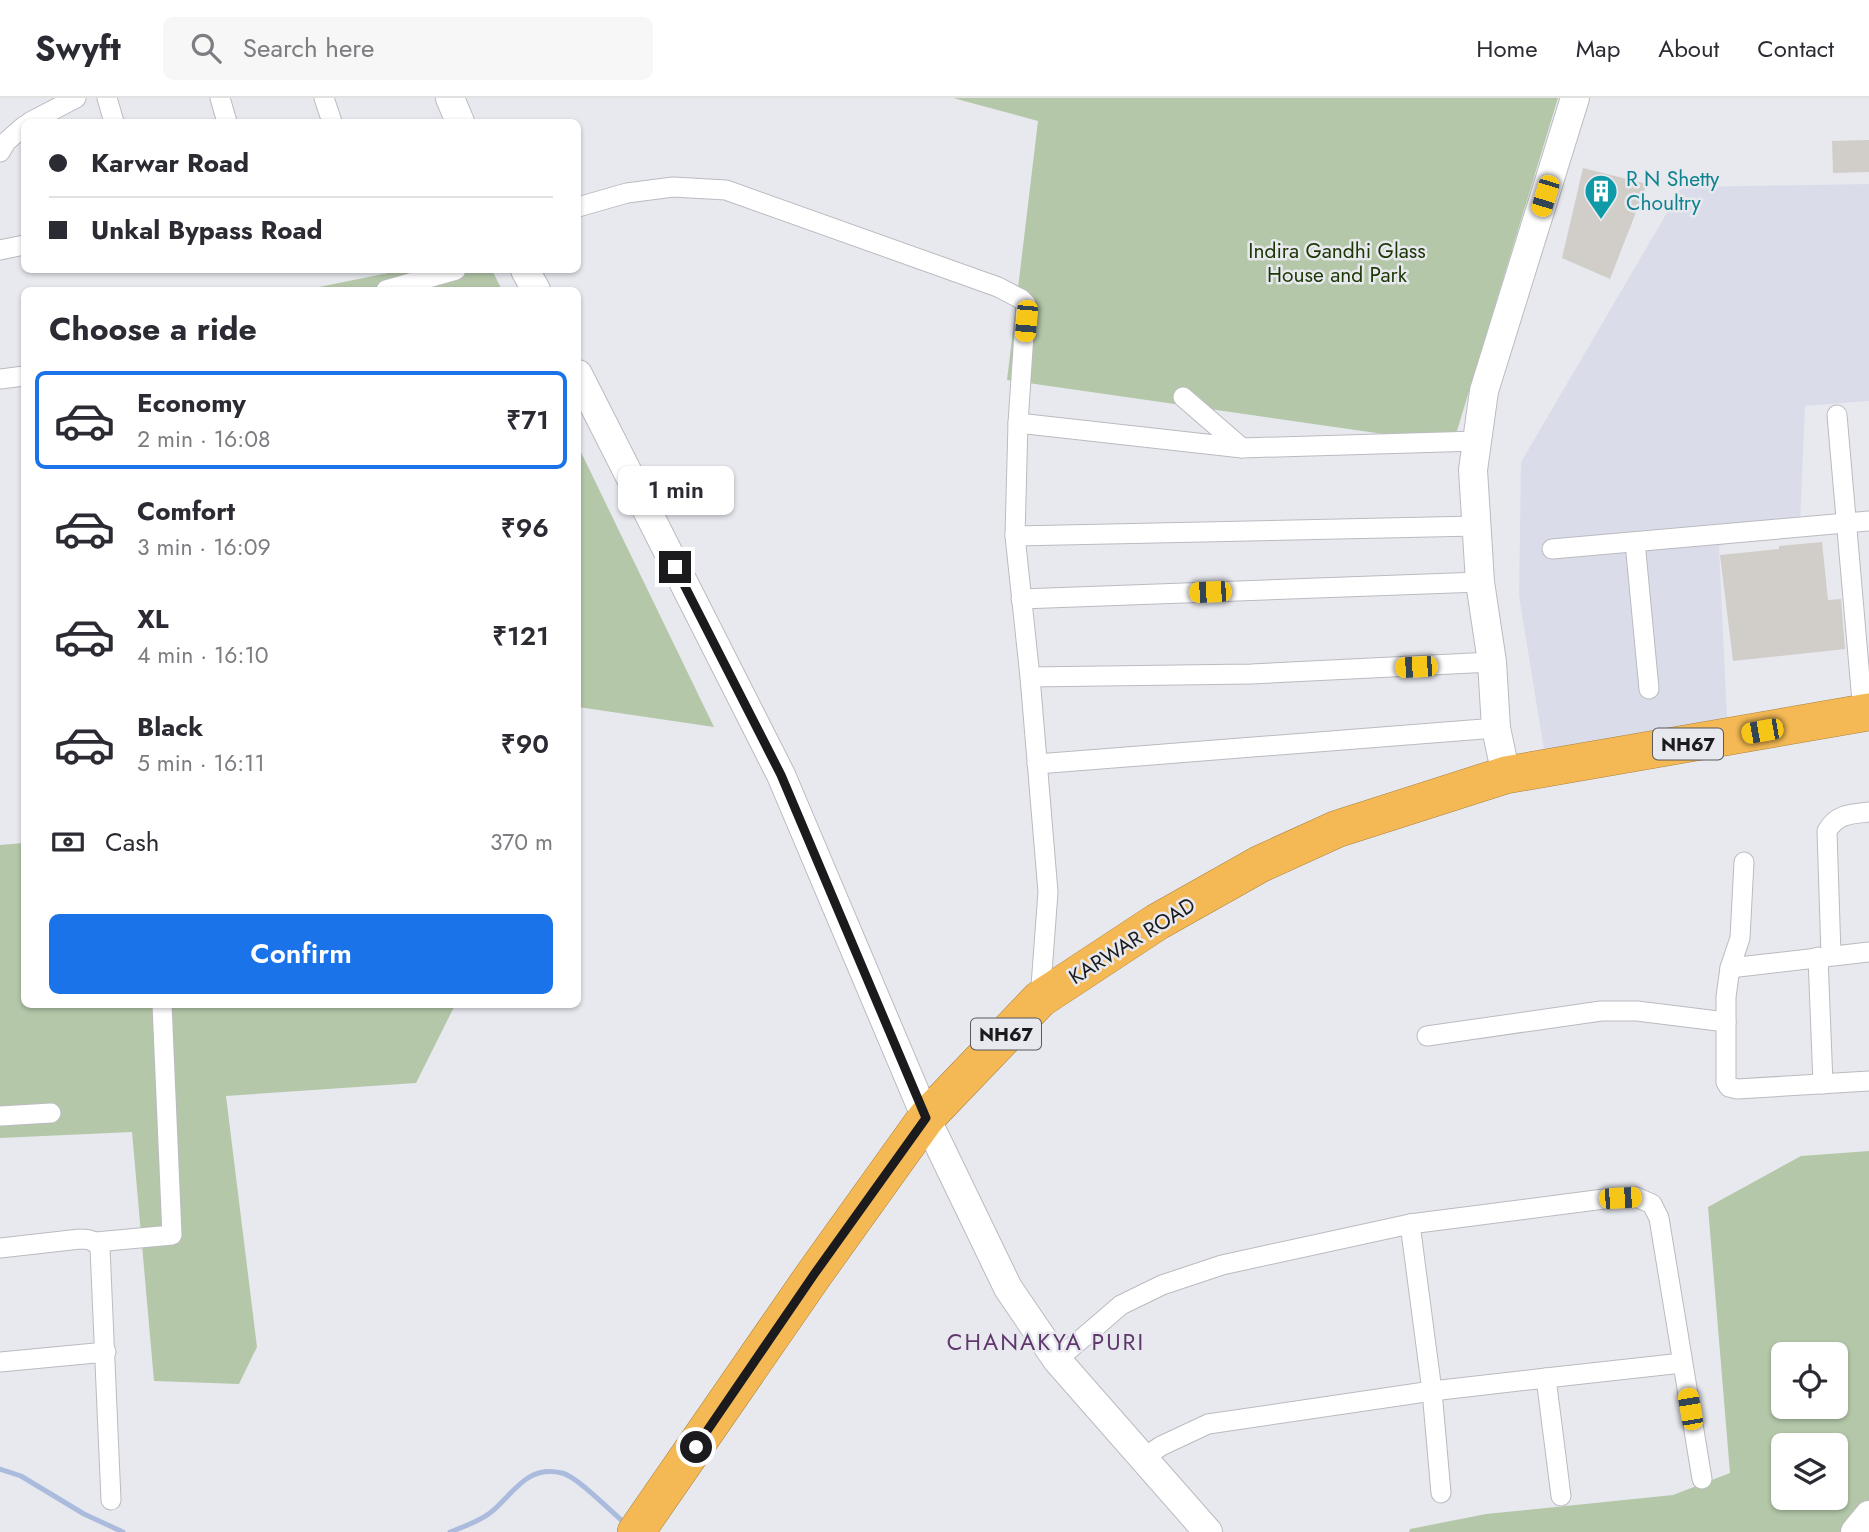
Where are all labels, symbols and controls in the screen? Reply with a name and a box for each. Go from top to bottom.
search box [163,17,653,80]
text: Swyft [35,25,121,72]
icon: search [187,29,225,67]
text: Search here [243,29,374,67]
text: Home [1476,31,1538,66]
text: Map [1576,31,1620,66]
text: About [1658,31,1719,66]
text: Contact [1757,31,1834,66]
text: Karwar Road [91,144,249,182]
place label: R N Shetty Choultry [1626,164,1720,218]
building icon: R N Shetty Choultry [1582,172,1620,221]
car [1529,173,1562,219]
text: Unkal Bypass Road [91,211,323,249]
park label: Indira Gandhi Glass House and Park [1248,236,1426,290]
car [1014,299,1039,343]
text: Choose a ride [49,306,257,352]
text: Economy [137,384,246,422]
icon: car [53,389,116,452]
text: ₹71 [506,401,549,439]
text: 2 min · 16:08 [137,422,271,456]
callout: 1 min [617,466,733,514]
text: 1 min [648,473,704,507]
text: Comfort [137,492,235,530]
icon: car [53,497,116,560]
text: ₹96 [501,509,549,547]
text: 3 min · 16:09 [137,530,271,564]
route end [659,551,691,583]
car [1189,581,1232,603]
text: XL [137,600,169,638]
icon: car [53,605,116,668]
text: ₹121 [492,617,549,655]
text: 4 min · 16:10 [137,638,269,672]
car [1395,655,1438,679]
text: Black [137,708,203,746]
icon: car [53,713,116,776]
car [1740,717,1785,745]
text: ₹90 [501,725,549,763]
road number: NH67 [1653,729,1723,760]
text: 5 min · 16:11 [137,746,265,780]
icon: cash [49,823,87,861]
text: Cash [105,823,159,861]
text: 370 m [490,825,553,859]
street label: KARWAR ROAD [1063,890,1201,992]
button: Confirm [49,914,553,994]
road number: NH67 [971,1018,1041,1050]
car [1599,1186,1642,1210]
district label: CHANAKYA PURI [947,1325,1145,1359]
map controls [1771,1342,1848,1510]
button: locate [1771,1342,1848,1419]
car [1677,1386,1704,1432]
route start [680,1431,712,1463]
button: layers [1771,1433,1848,1510]

